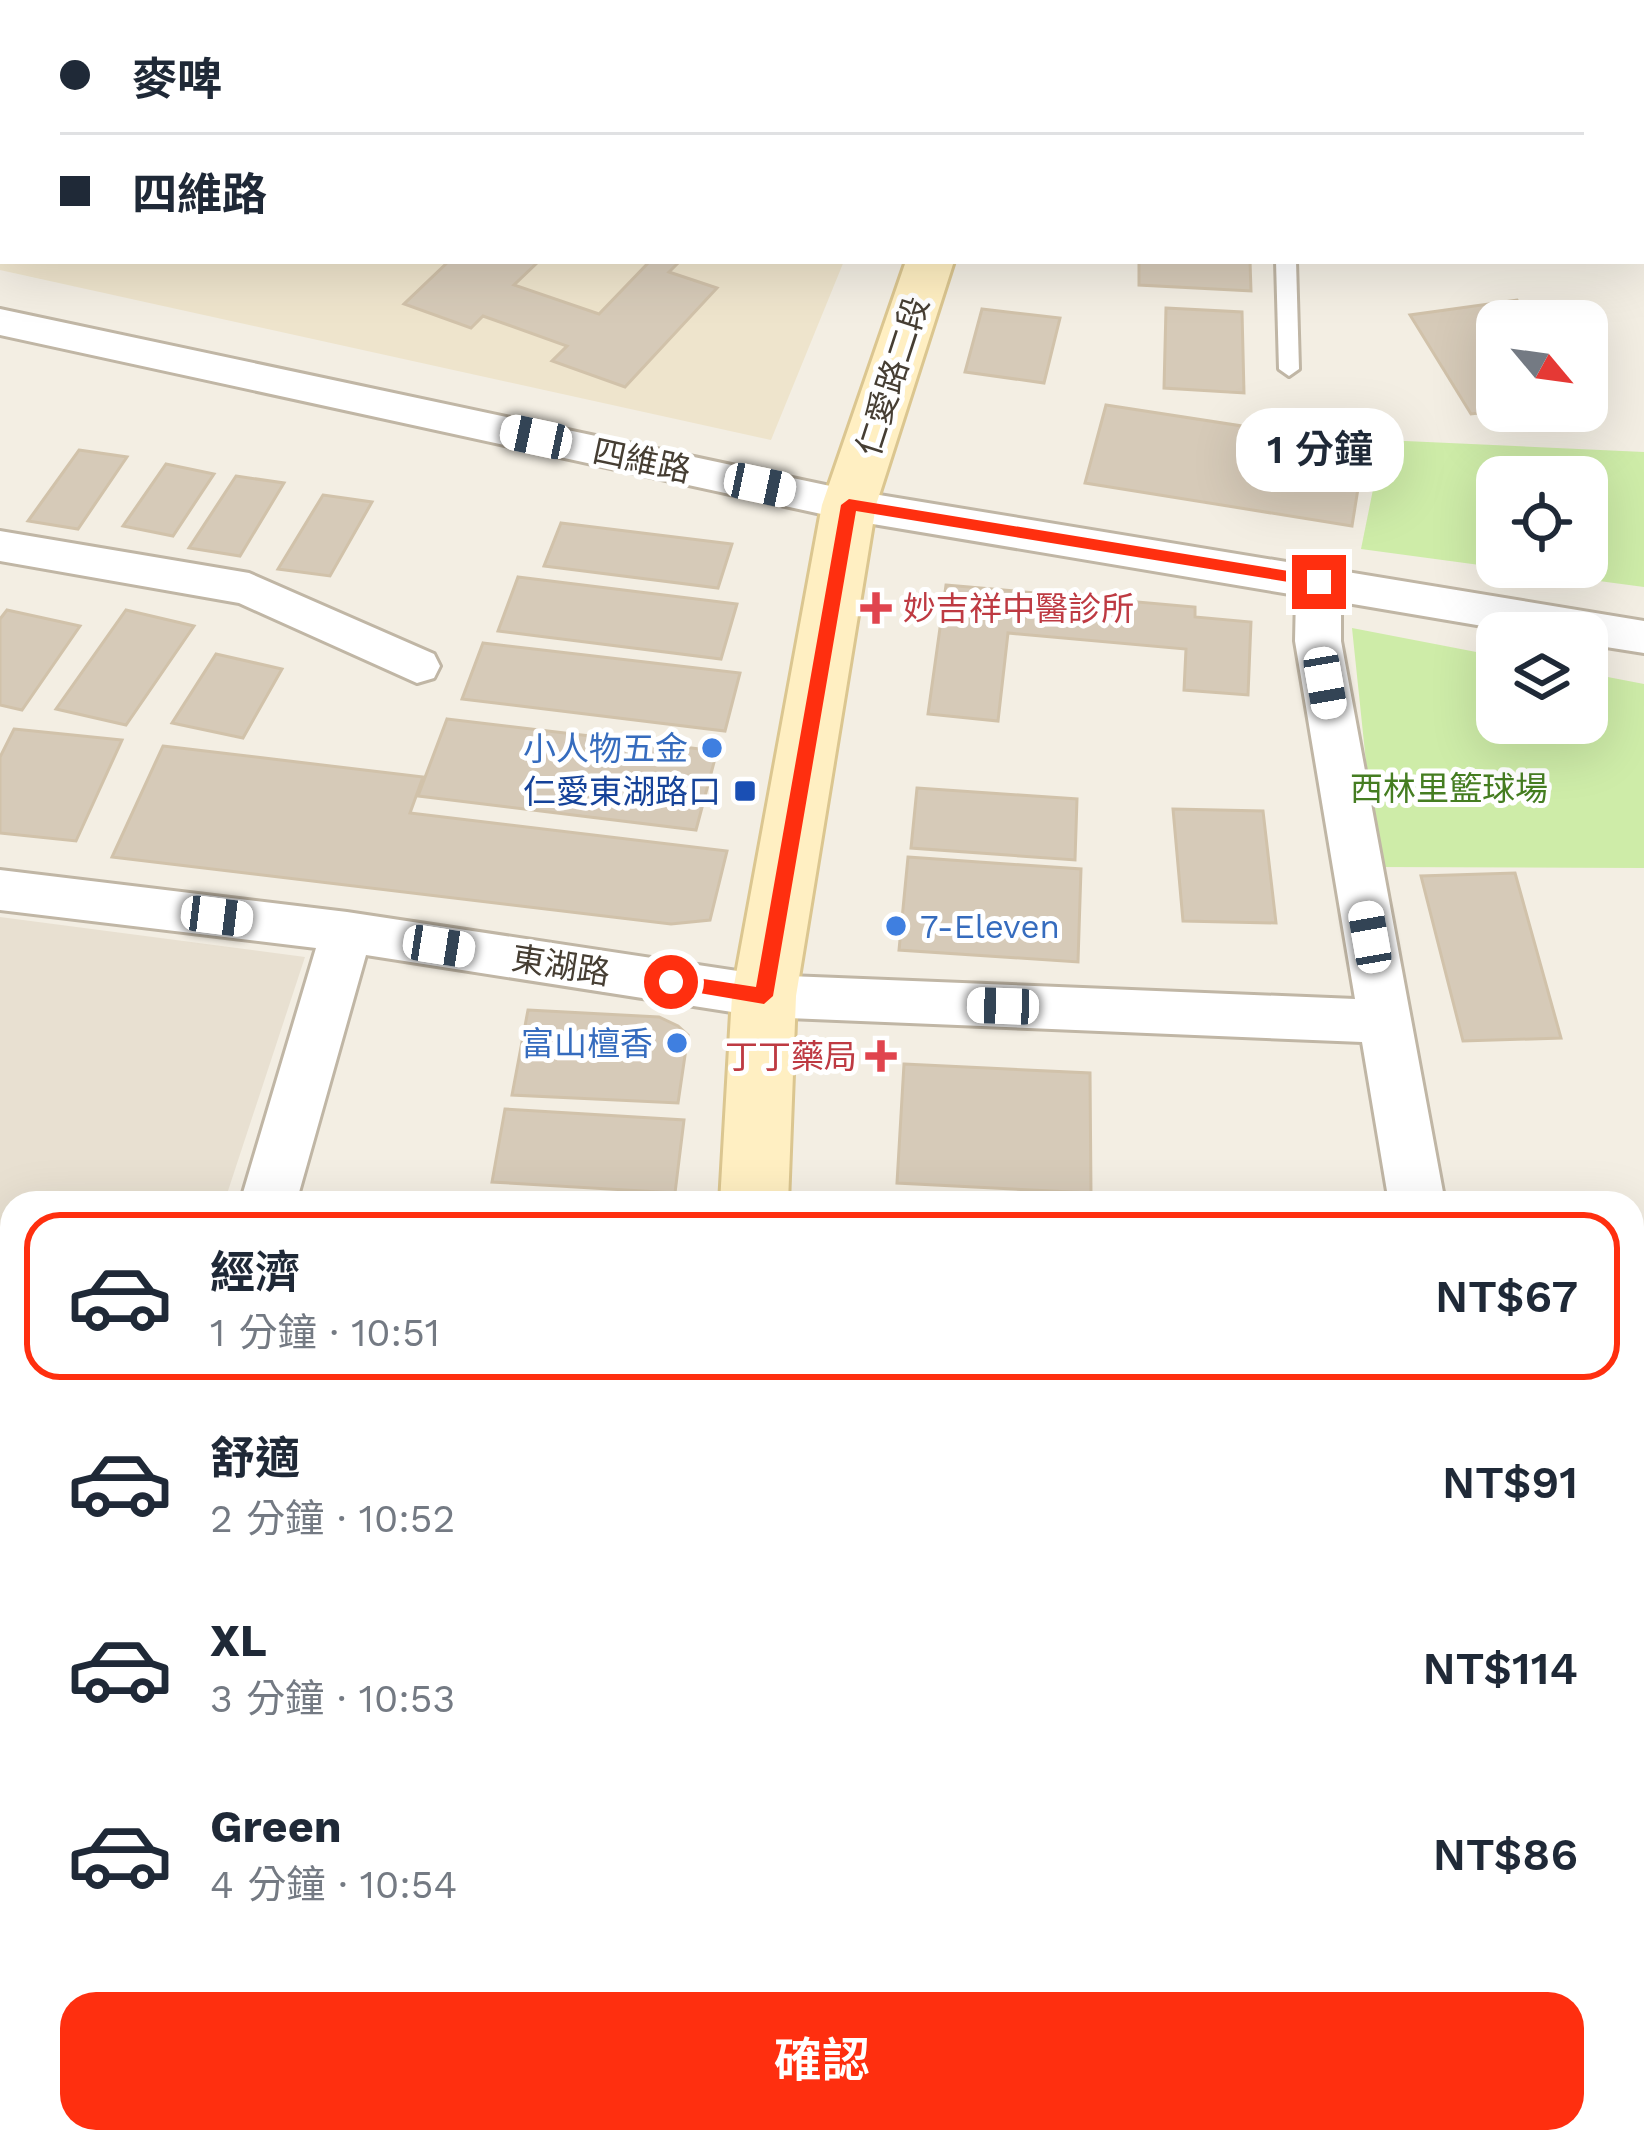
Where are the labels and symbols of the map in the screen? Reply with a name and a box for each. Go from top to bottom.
street label: 仁愛路二段 [848,292,937,461]
north arrow [1476,300,1608,432]
callout: 1 分鐘 [1235,408,1403,492]
car [497,412,575,462]
street label: 四維路 [589,431,694,490]
car [721,460,799,510]
route end [1292,555,1346,609]
place label: 妙吉祥中醫診所 [903,589,1134,628]
marker: 妙吉祥中醫診所 [860,592,892,624]
car [1301,644,1349,722]
place label: 小人物五金 [523,729,688,768]
marker: 小人物五金 [699,735,725,761]
park label: 西林里籃球場 [1350,769,1548,808]
place label: 仁愛東湖路口 [523,772,721,811]
marker: 仁愛東湖路口 [732,778,758,804]
car [179,894,255,938]
car [1346,898,1394,976]
place label: 7-Eleven [920,907,1060,946]
marker: 7-Eleven [883,913,909,939]
car [401,923,477,969]
street label: 東湖路 [509,938,613,992]
route start [644,955,698,1009]
car [966,987,1040,1025]
place label: 富山檀香 [521,1024,653,1063]
marker: 富山檀香 [664,1030,690,1056]
place label: 丁丁藥局 [725,1037,857,1076]
marker: 丁丁藥局 [868,1043,894,1069]

